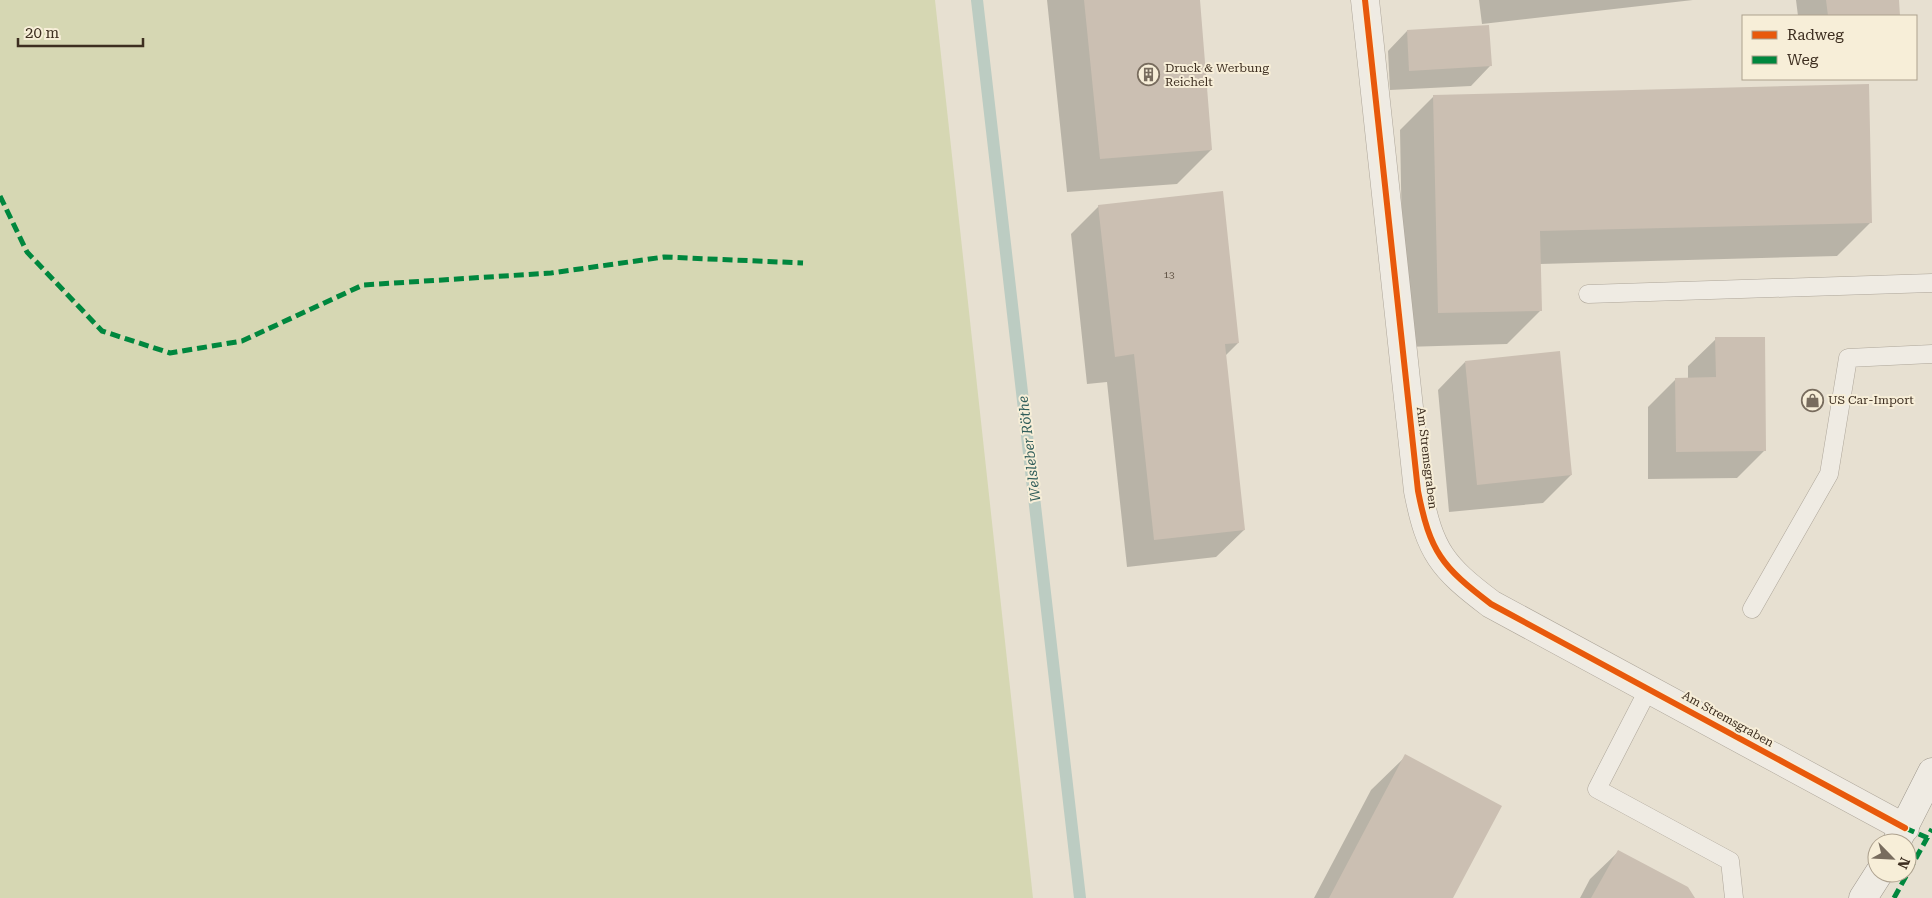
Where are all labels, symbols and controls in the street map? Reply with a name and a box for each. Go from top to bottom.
scale bar [18,15,142,47]
legend [1742,15,1917,80]
text: 20 m [25,24,60,42]
text: Radweg [1787,26,1844,44]
text: Weg [1787,51,1819,69]
place label: Druck & Werbung Reichelt [1165,61,1269,89]
building icon: Druck & Werbung Reichelt [1137,63,1161,87]
house number: 13 [1163,269,1175,280]
shop icon: US Car-Import [1800,388,1824,412]
place label: US Car-Import [1828,393,1914,407]
water label: Welsleber Röthe [1015,395,1043,503]
street label: Am Stremsgraben [1414,406,1440,510]
street label: Am Stremsgraben [1680,688,1776,750]
north arrow [1867,833,1917,883]
text: N [1894,855,1913,872]

